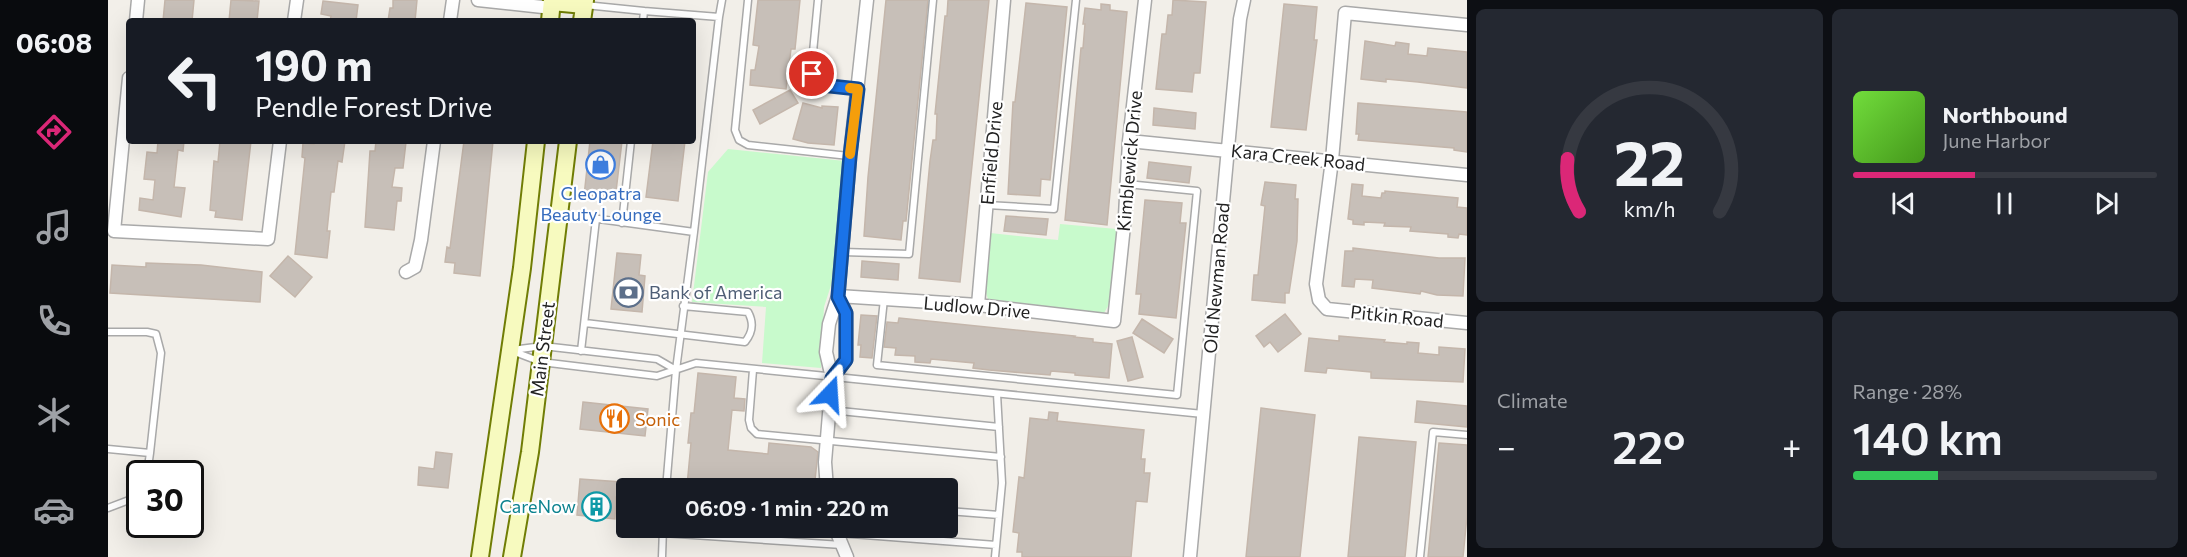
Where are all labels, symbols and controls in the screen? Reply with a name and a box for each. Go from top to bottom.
text: 06:08 [16,26,92,59]
text: 190 m [255,38,373,90]
icon: left [156,42,234,120]
pin [786,48,837,99]
icon: arrive [795,57,828,90]
text: Pendle Forest Drive [255,90,492,123]
street label: Kimblewick Drive [1112,90,1146,232]
street label: Enfield Drive [976,100,1006,206]
text: Northbound [1943,101,2068,128]
icon: directions [33,111,75,153]
text: 22 [1614,124,1685,200]
text: June Harbor [1943,128,2051,152]
street label: Kara Creek Road [1230,139,1366,175]
shop icon: Cleopatra Beauty Lounge [585,148,617,180]
place label: Cleopatra Beauty Lounge [540,182,662,225]
icon: previous [1887,187,1920,220]
icon: pause [1988,187,2021,220]
icon: next [2090,187,2123,220]
text: km/h [1623,196,1675,222]
street label: Old Newman Road [1198,202,1234,354]
icon: music [33,206,75,248]
bank icon: Bank of America [612,276,644,308]
place label: Bank of America [649,281,782,303]
street label: Ludlow Drive [923,291,1031,323]
icon: phone [33,300,75,342]
street label: Main Street [525,300,559,398]
street label: Pitkin Road [1349,300,1445,332]
position arrow [798,362,862,426]
text: Range · 28% [1853,379,1962,403]
text: Climate [1497,388,1567,412]
icon: climate [33,394,75,436]
restaurant icon: Sonic [598,403,630,435]
place label: Sonic [635,408,680,430]
text: 140 km [1853,409,2003,464]
text: 22° [1612,418,1686,473]
text: − [1497,425,1516,466]
text: + [1782,425,1802,466]
speed limit sign: 30 [126,460,204,538]
icon: car [33,489,75,531]
building icon: CareNow [581,490,613,522]
text: 06:09 · 1 min · 220 m [685,494,889,521]
place label: CareNow [499,495,576,517]

